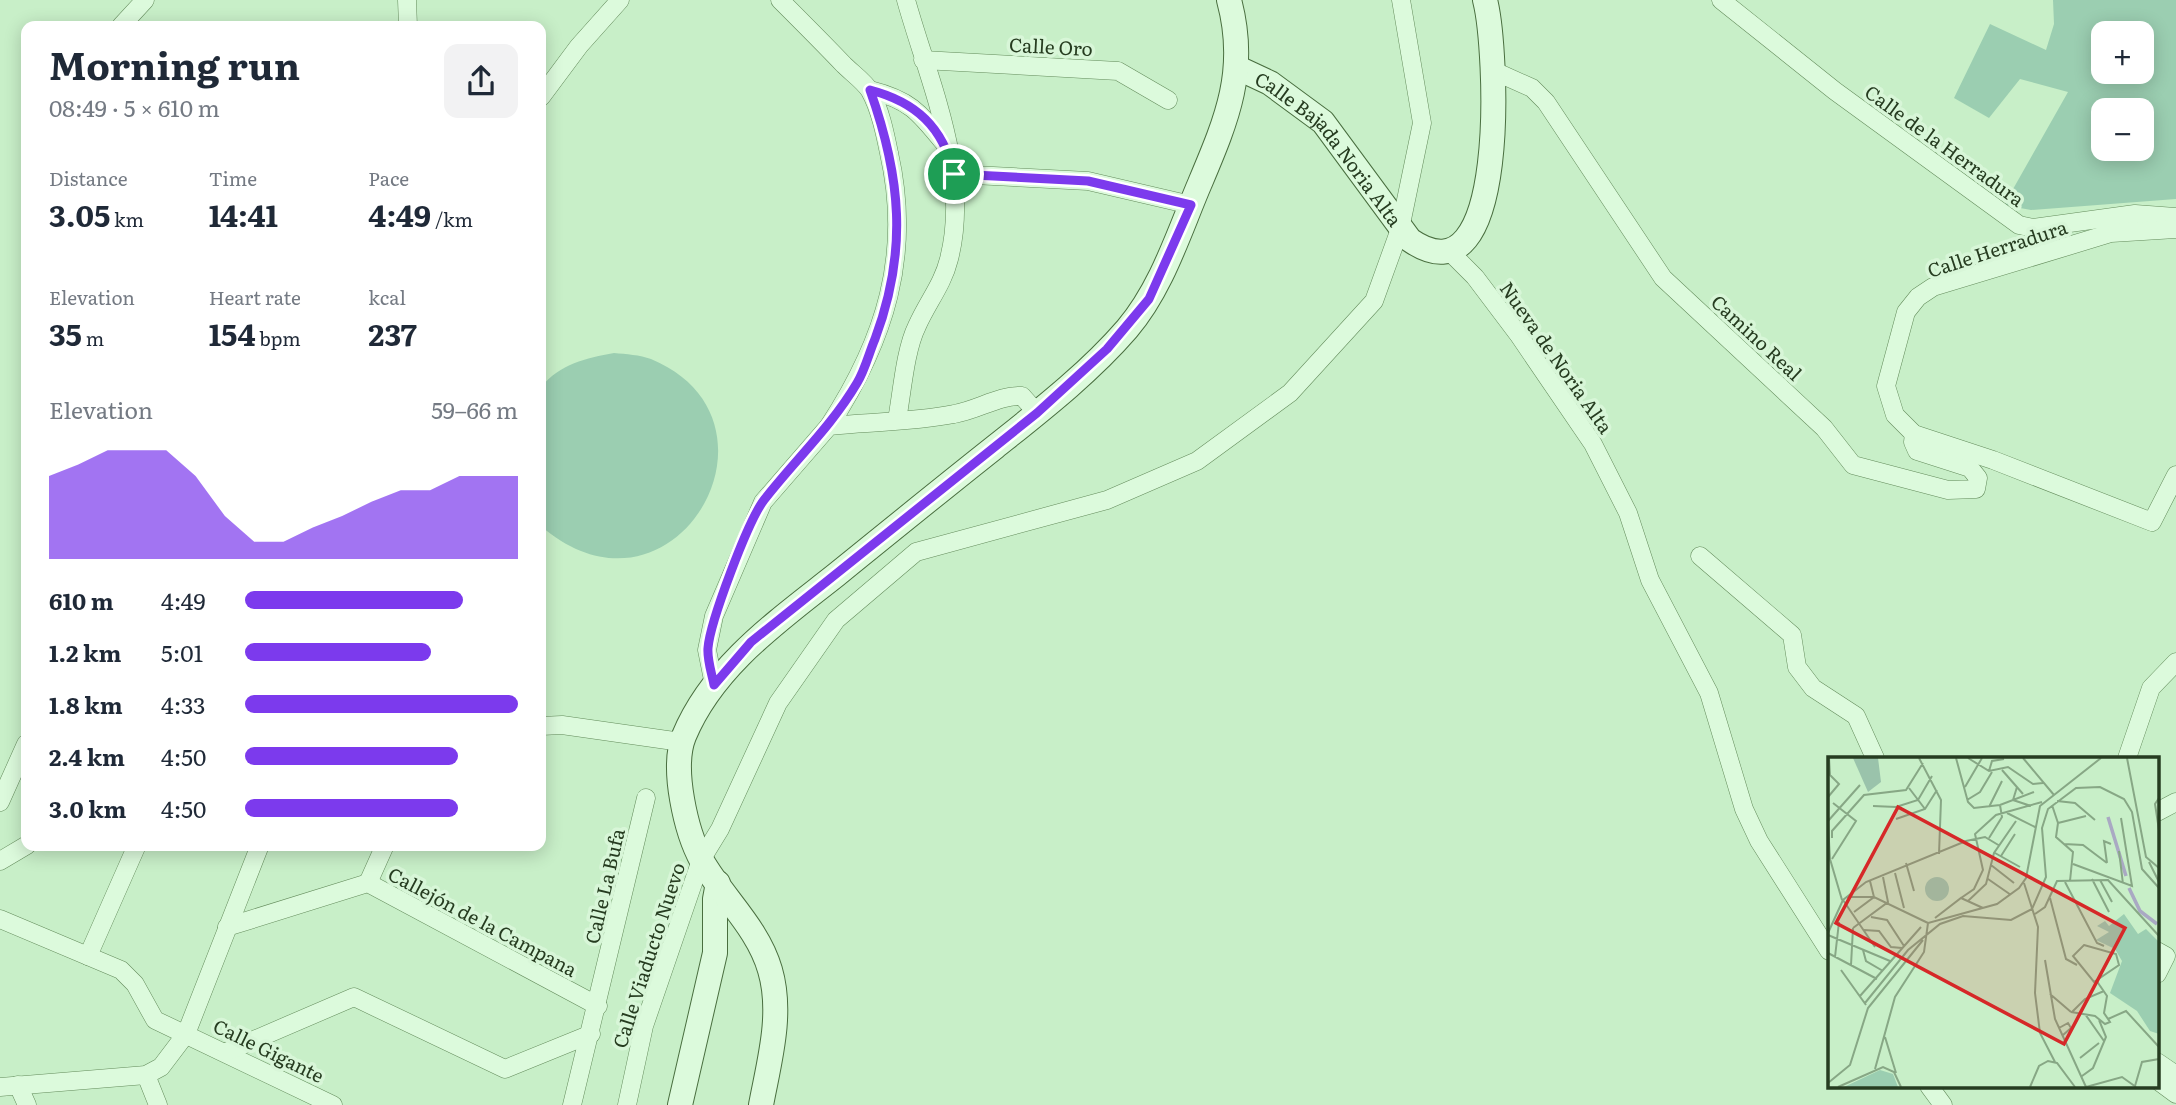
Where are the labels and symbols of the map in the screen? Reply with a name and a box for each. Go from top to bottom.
street label: Calle Oro [1008,30,1094,62]
street label: Calle Bajada Noria Alta [1251,64,1410,233]
street label: Calle de la Herradura [1859,77,2031,213]
pin [924,144,984,204]
street label: Calle Herradura [1923,212,2071,284]
street label: Nueva de Noria Alta [1494,275,1620,439]
street label: Camino Real [1705,288,1809,386]
inset map [1828,757,2158,1088]
street label: Calle La Bufa [577,825,631,946]
street label: Callejón de la Campana [384,859,583,983]
street label: Calle Viaducto Nuevo [605,859,691,1051]
street label: Calle Gigante [209,1011,329,1089]

